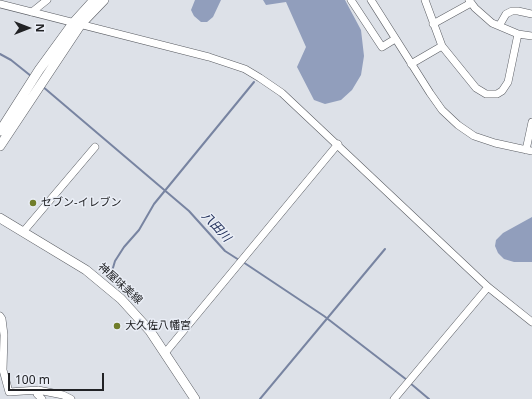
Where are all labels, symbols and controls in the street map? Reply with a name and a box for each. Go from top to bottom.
north arrow [8,8,48,48]
text: N [33,24,48,32]
place label: セブン-イレブン [41,196,122,210]
marker: セブン-イレブン [28,198,38,208]
water label: 八田川 [198,209,234,245]
street label: 神屋味美線 [95,261,145,307]
place label: 大久佐八幡宮 [125,319,191,333]
marker: 大久佐八幡宮 [112,321,122,331]
scale bar [10,365,106,391]
text: 100 m [15,371,50,388]

